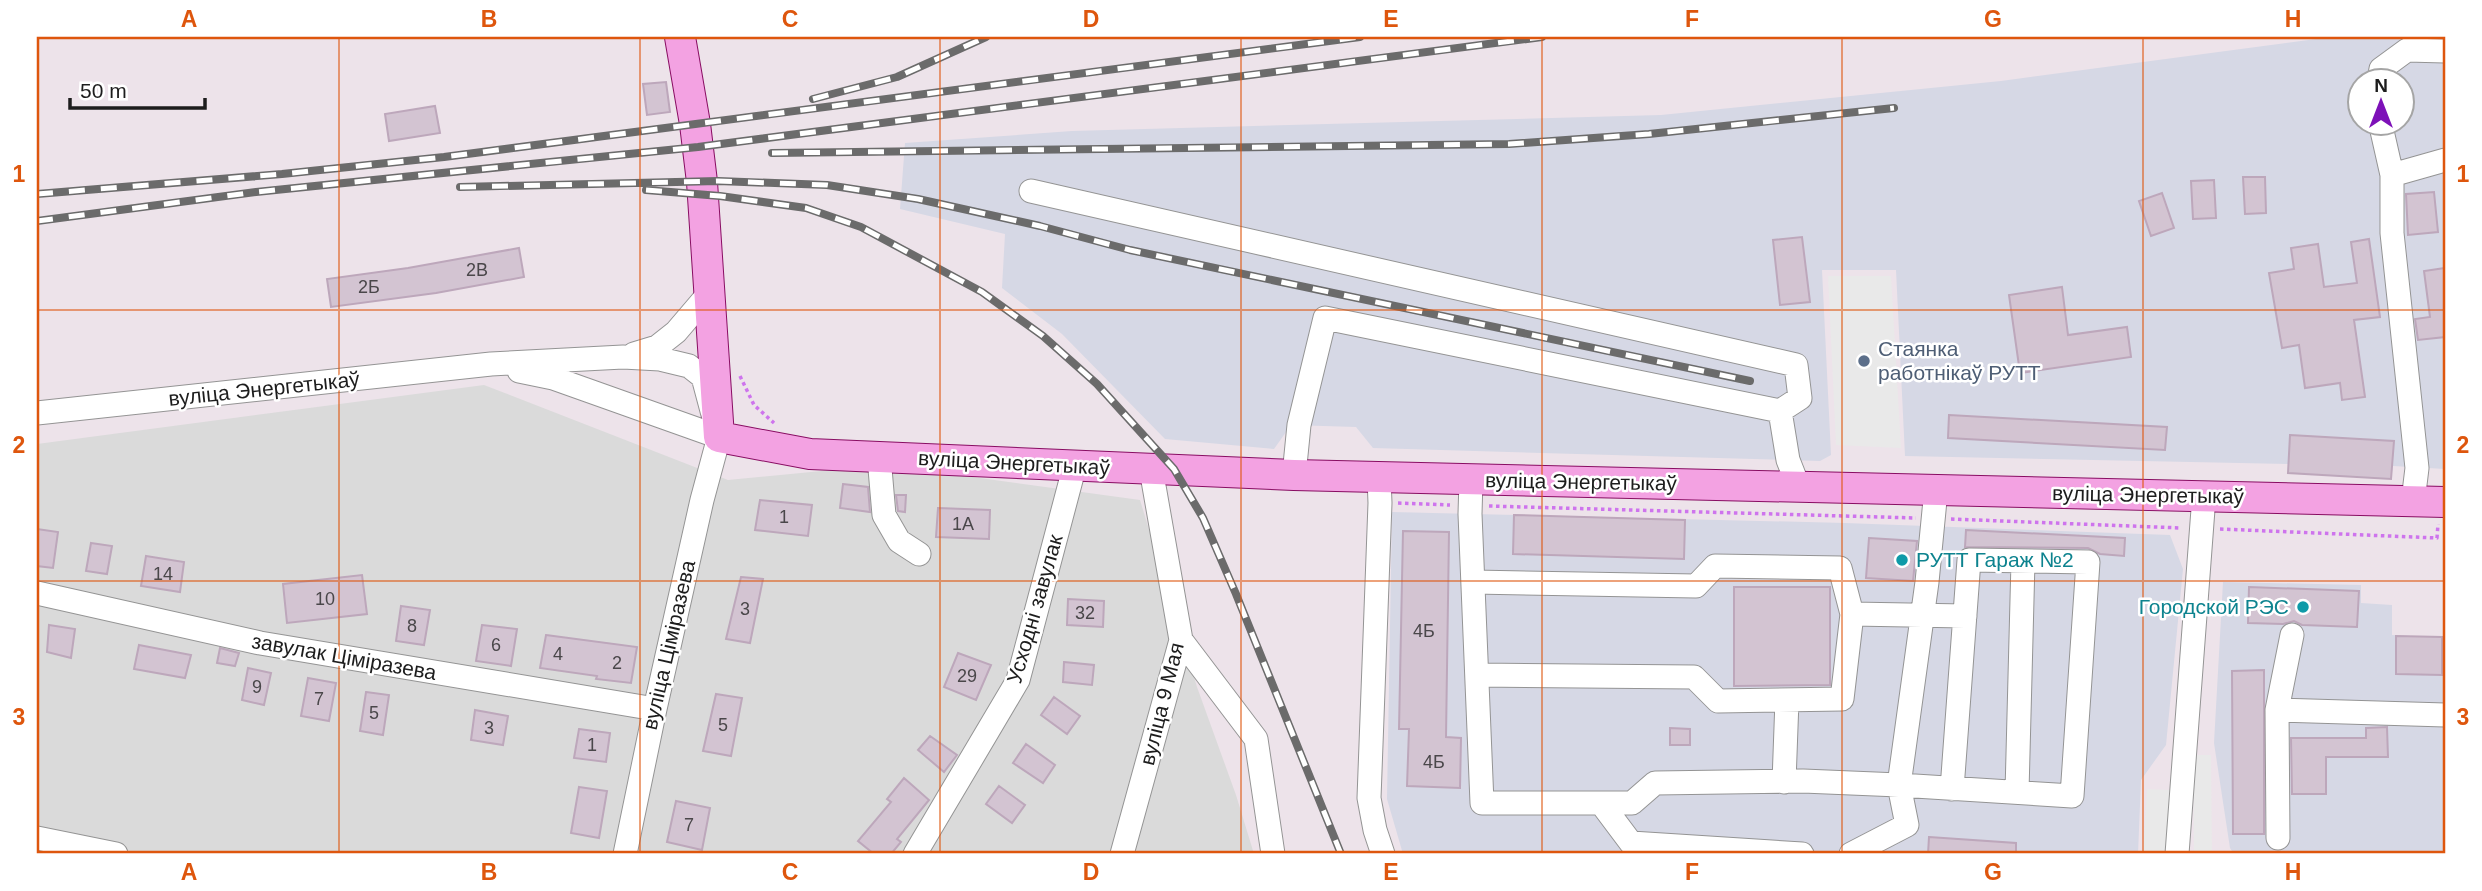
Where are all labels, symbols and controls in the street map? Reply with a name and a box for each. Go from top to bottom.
text: A [181,6,197,32]
text: B [481,6,497,32]
text: C [782,6,798,32]
text: D [1083,6,1099,32]
text: E [1383,6,1399,32]
text: F [1685,6,1699,32]
text: G [1984,6,2002,32]
text: H [2285,6,2301,32]
scale bar [70,66,205,110]
north arrow [2346,66,2416,136]
text: N [2374,75,2388,96]
text: 50 m [80,79,127,102]
text: 1 [13,161,26,187]
text: 1 [2457,161,2470,187]
house number: 2В [466,260,488,280]
house number: 2Б [358,277,380,297]
place label: Стаянка работнікаў РУТТ [1878,337,2041,384]
marker: Стаянка работнікаў РУТТ [1856,353,1872,369]
street label: вуліца Энергетыкаў [167,367,361,410]
text: 2 [13,432,25,458]
text: 2 [2457,432,2469,458]
street label: вуліца Энергетыкаў [918,446,1111,479]
street label: вуліца Энергетыкаў [1485,468,1678,495]
street label: вуліца Энергетыкаў [2052,481,2245,508]
house number: 1 [779,507,789,527]
house number: 1А [952,514,974,534]
street label: Усходні завулак [1002,531,1067,686]
place label: РУТТ Гараж №2 [1916,548,2074,571]
marker: РУТТ Гараж №2 [1894,552,1910,568]
street label: вуліца Ціміразева [638,558,699,732]
house number: 14 [153,564,173,584]
house number: 10 [315,589,335,609]
place label: Городской РЭС [2139,595,2289,618]
house number: 3 [740,599,750,619]
marker: Городской РЭС [2295,599,2311,615]
house number: 32 [1075,603,1095,623]
house number: 8 [407,616,417,636]
house number: 4Б [1413,621,1435,641]
street label: завулак Ціміразева [250,629,439,684]
house number: 6 [491,635,501,655]
street label: вуліца 9 Мая [1135,640,1188,768]
house number: 4 [553,644,563,664]
house number: 2 [612,653,622,673]
house number: 29 [957,666,977,686]
house number: 9 [252,677,262,697]
house number: 7 [314,689,324,709]
house number: 5 [369,703,379,723]
text: 3 [13,704,25,730]
text: 3 [2457,704,2469,730]
house number: 5 [718,715,728,735]
house number: 3 [484,718,494,738]
house number: 1 [587,735,597,755]
house number: 4Б [1423,752,1445,772]
house number: 7 [684,815,694,835]
text: A [181,859,197,885]
text: B [481,859,497,885]
text: C [782,859,798,885]
text: D [1083,859,1099,885]
text: E [1383,859,1399,885]
text: F [1685,859,1699,885]
text: G [1984,859,2002,885]
text: H [2285,859,2301,885]

